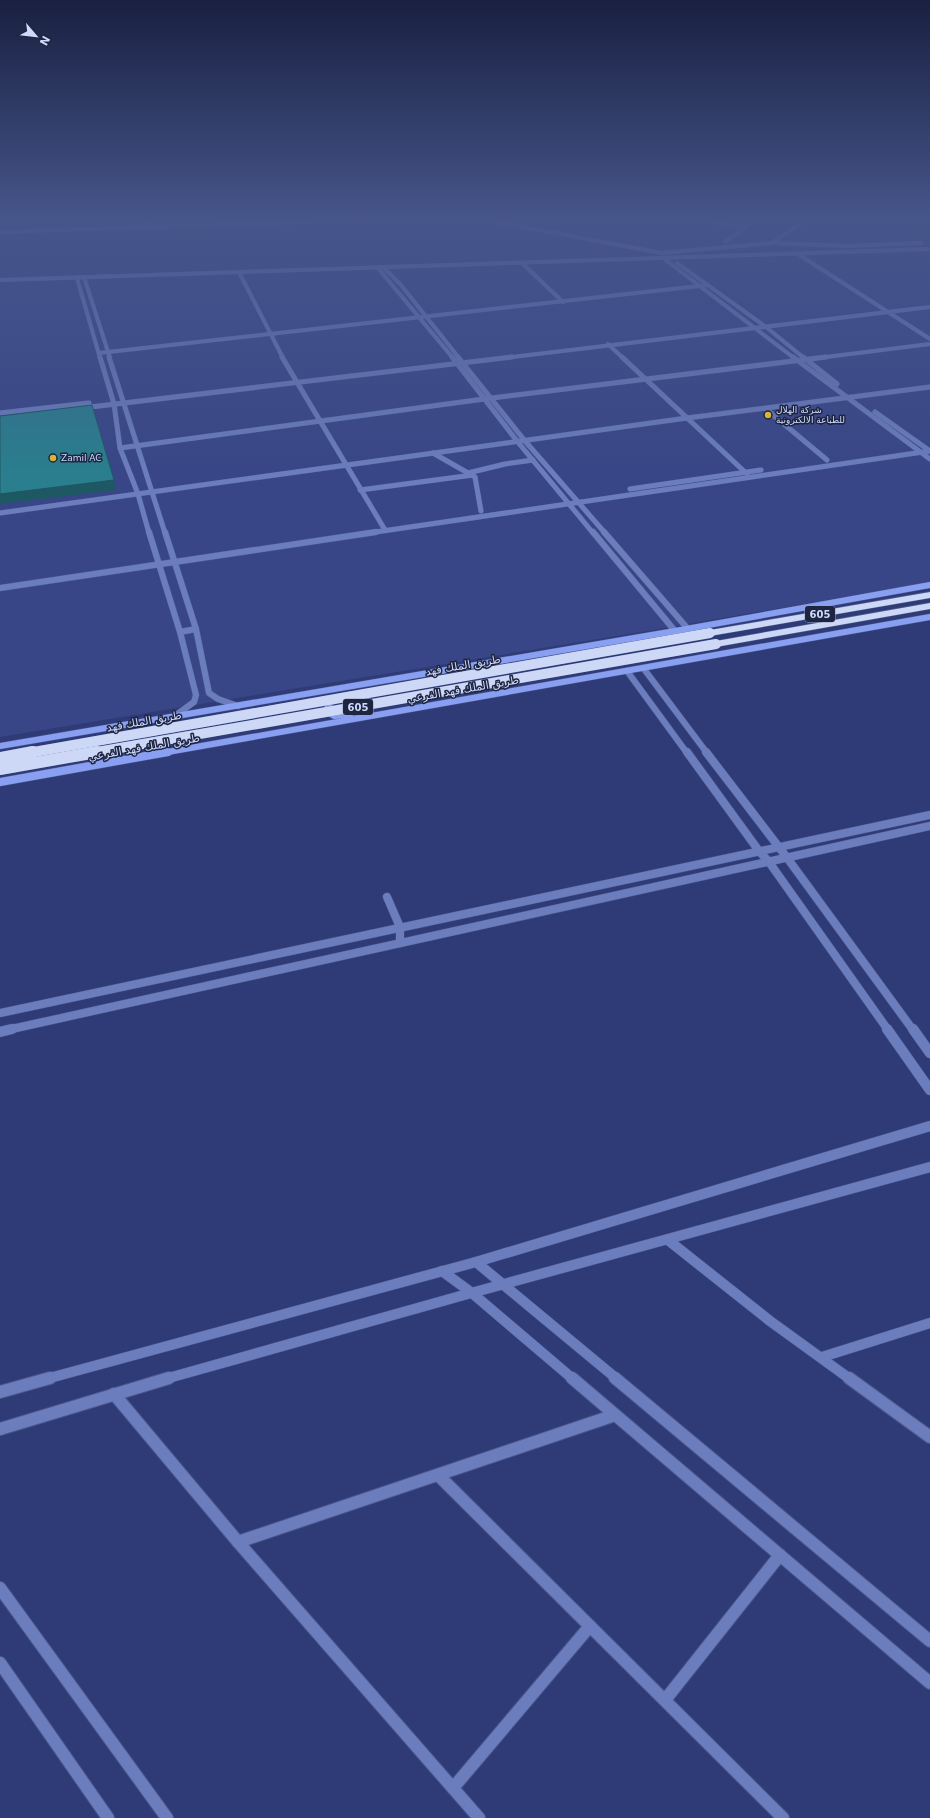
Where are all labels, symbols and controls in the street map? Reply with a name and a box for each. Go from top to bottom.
north arrow [16,16,56,56]
text: N [36,33,52,48]
place label: شركة الهلال للطباعة الالكترونية [776,405,845,425]
marker: شركة الهلال للطباعة الالكترونية [763,410,773,420]
marker: Zamil AC [48,453,58,463]
place label: Zamil AC [61,453,102,463]
road number: 605 [805,606,835,622]
street label: طريق الملك فهد [425,652,502,679]
street label: طريق الملك فهد الفرعي [406,673,520,707]
road number: 605 [343,699,373,715]
street label: طريق الملك فهد [106,708,183,735]
street label: طريق الملك فهد الفرعي [87,731,201,765]

